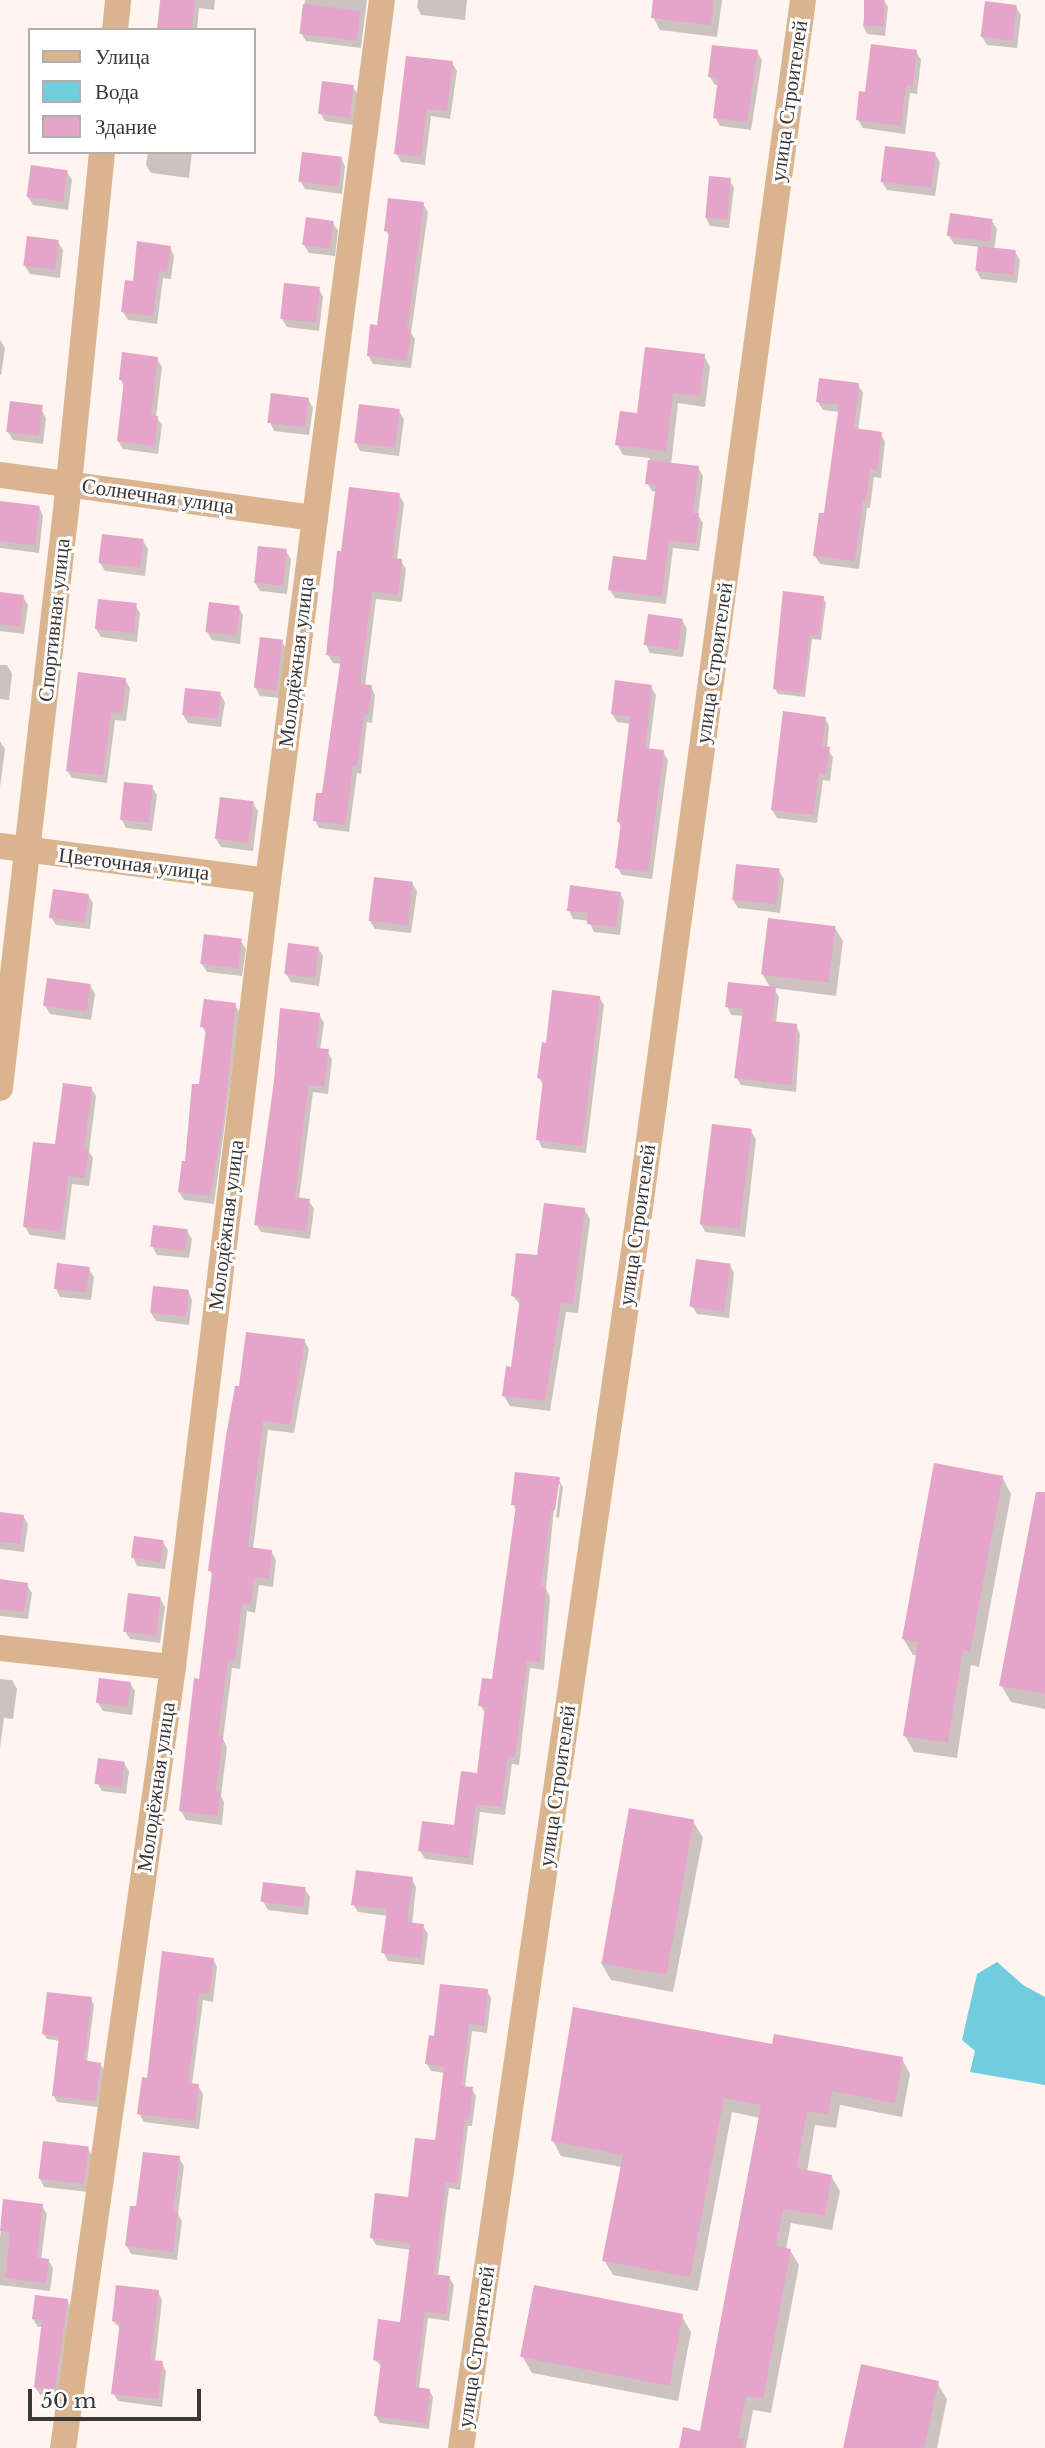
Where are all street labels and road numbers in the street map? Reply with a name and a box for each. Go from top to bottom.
street label: улица Строителей [765,19,813,183]
street label: Солнечная улица [80,473,236,519]
street label: Спортивная улица [33,537,75,703]
street label: Молодёжная улица [273,575,319,749]
street label: улица Строителей [690,581,738,745]
street label: Цветочная улица [57,842,211,886]
street label: Молодёжная улица [203,1138,249,1312]
street label: улица Строителей [613,1143,661,1307]
street label: Молодёжная улица [132,1700,180,1874]
street label: улица Строителей [533,1704,581,1868]
street label: улица Строителей [452,2265,500,2429]

